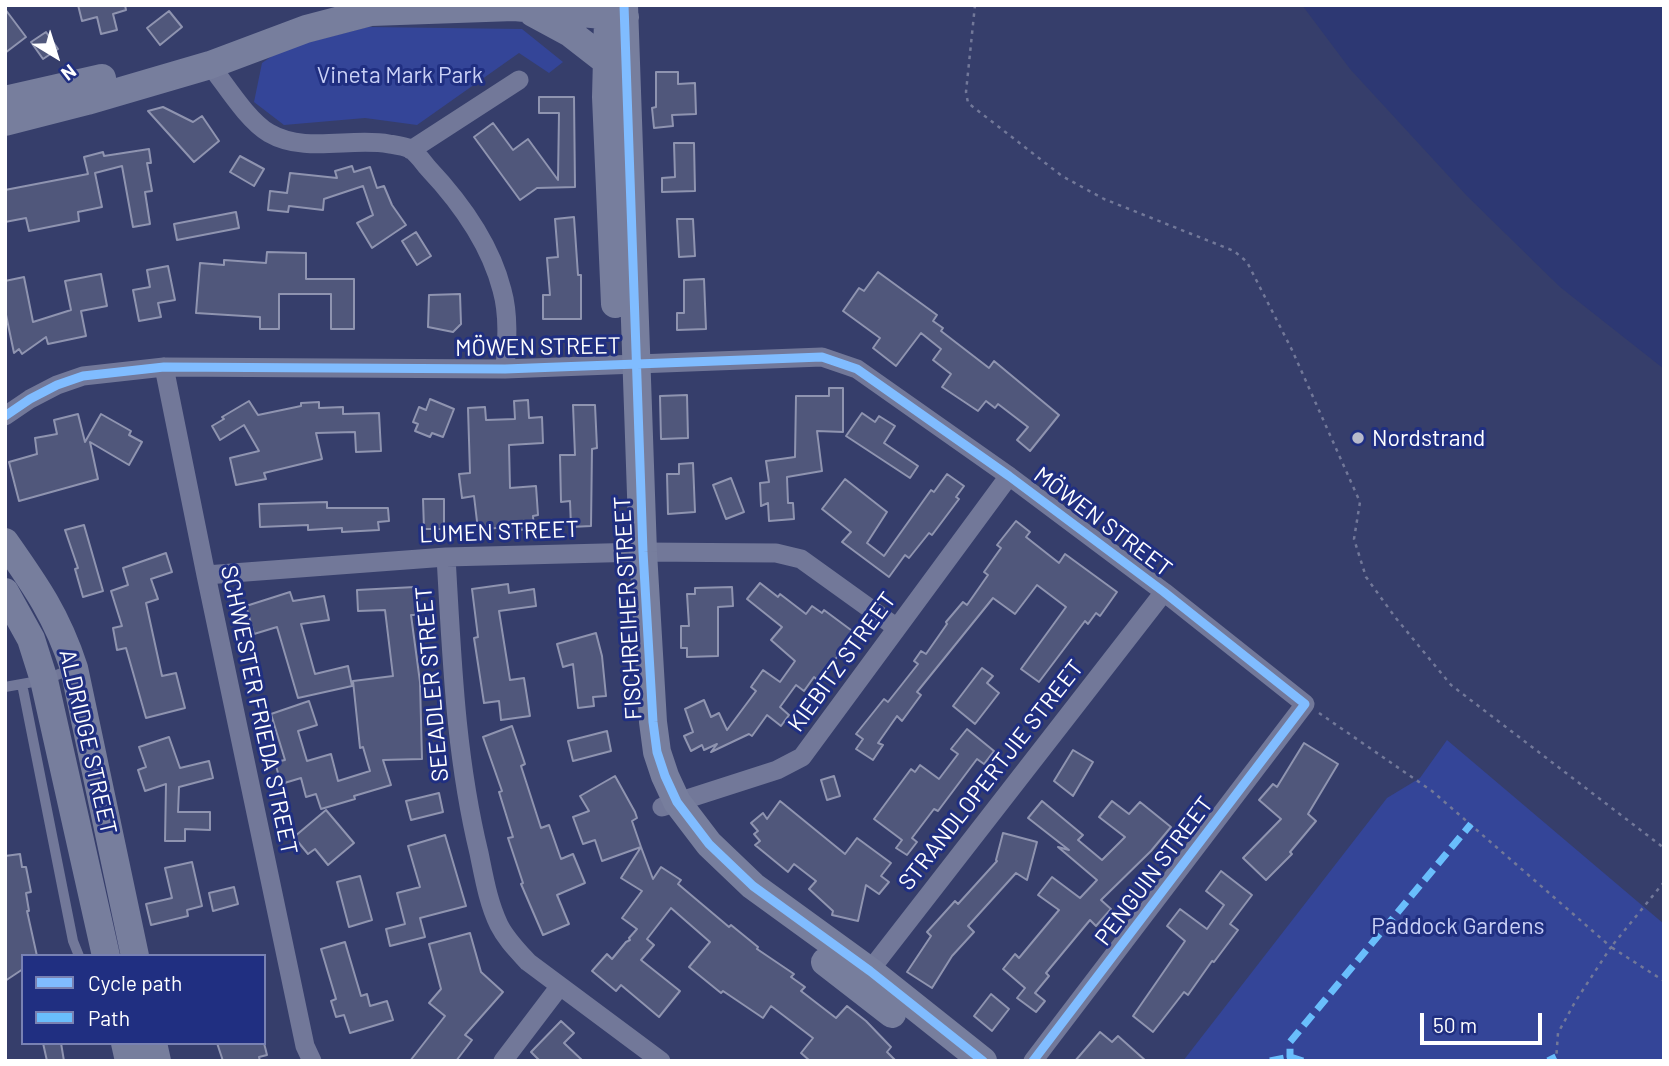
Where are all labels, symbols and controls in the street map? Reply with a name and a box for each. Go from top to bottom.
north arrow [21,21,91,91]
text: N [57,60,81,86]
park label: Vineta Mark Park [317,61,483,89]
street label: MÖWEN STREET [455,332,621,362]
place label: Nordstrand [1372,424,1485,452]
marker: Nordstrand [1350,430,1366,446]
street label: MÖWEN STREET [1029,461,1177,583]
street label: FISCHREIHER STREET [608,495,648,721]
street label: LUMEN STREET [419,515,579,549]
street label: SCHWESTER FRIEDA STREET [215,563,303,857]
street label: SEEADLER STREET [410,585,454,783]
street label: KIEBITZ STREET [782,587,902,737]
street label: ALDRIDGE STREET [53,647,123,837]
street label: STRANDLOPERTJIE STREET [893,654,1089,896]
street label: PENGUIN STREET [1089,791,1219,951]
park label: Paddock Gardens [1371,912,1545,940]
legend [21,954,266,1045]
text: Cycle path [88,970,182,995]
scale bar [1424,1000,1546,1044]
text: Path [88,1005,130,1030]
text: 50 m [1433,1012,1477,1037]

